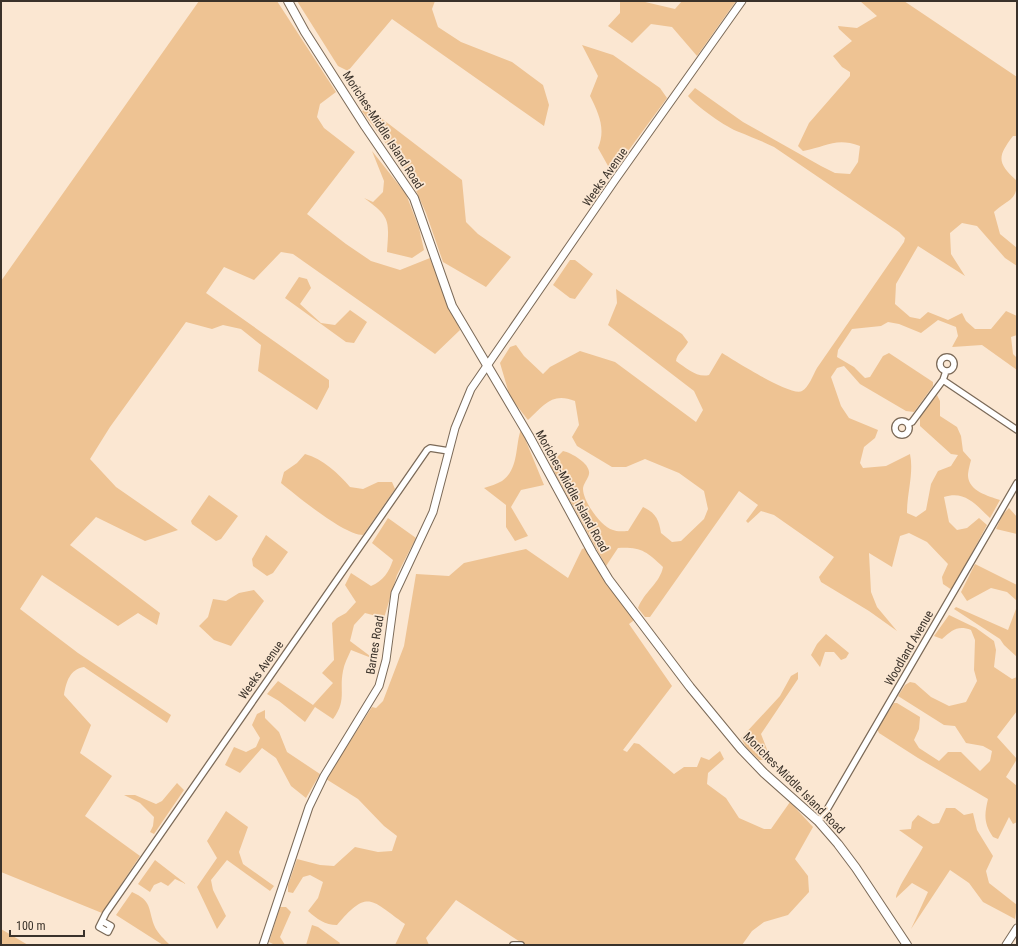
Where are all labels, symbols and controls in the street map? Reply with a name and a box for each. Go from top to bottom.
street label: Moriches-Middle Island Road [340,69,426,191]
street label: Weeks Avenue [580,145,631,209]
street label: Moriches-Middle Island Road [533,428,611,554]
street label: Woodland Avenue [882,608,936,688]
street label: Barnes Road [363,614,387,676]
street label: Weeks Avenue [236,638,287,702]
street label: Moriches-Middle Island Road [740,729,848,837]
scale bar [10,912,84,938]
text: 100 m [16,919,46,933]

